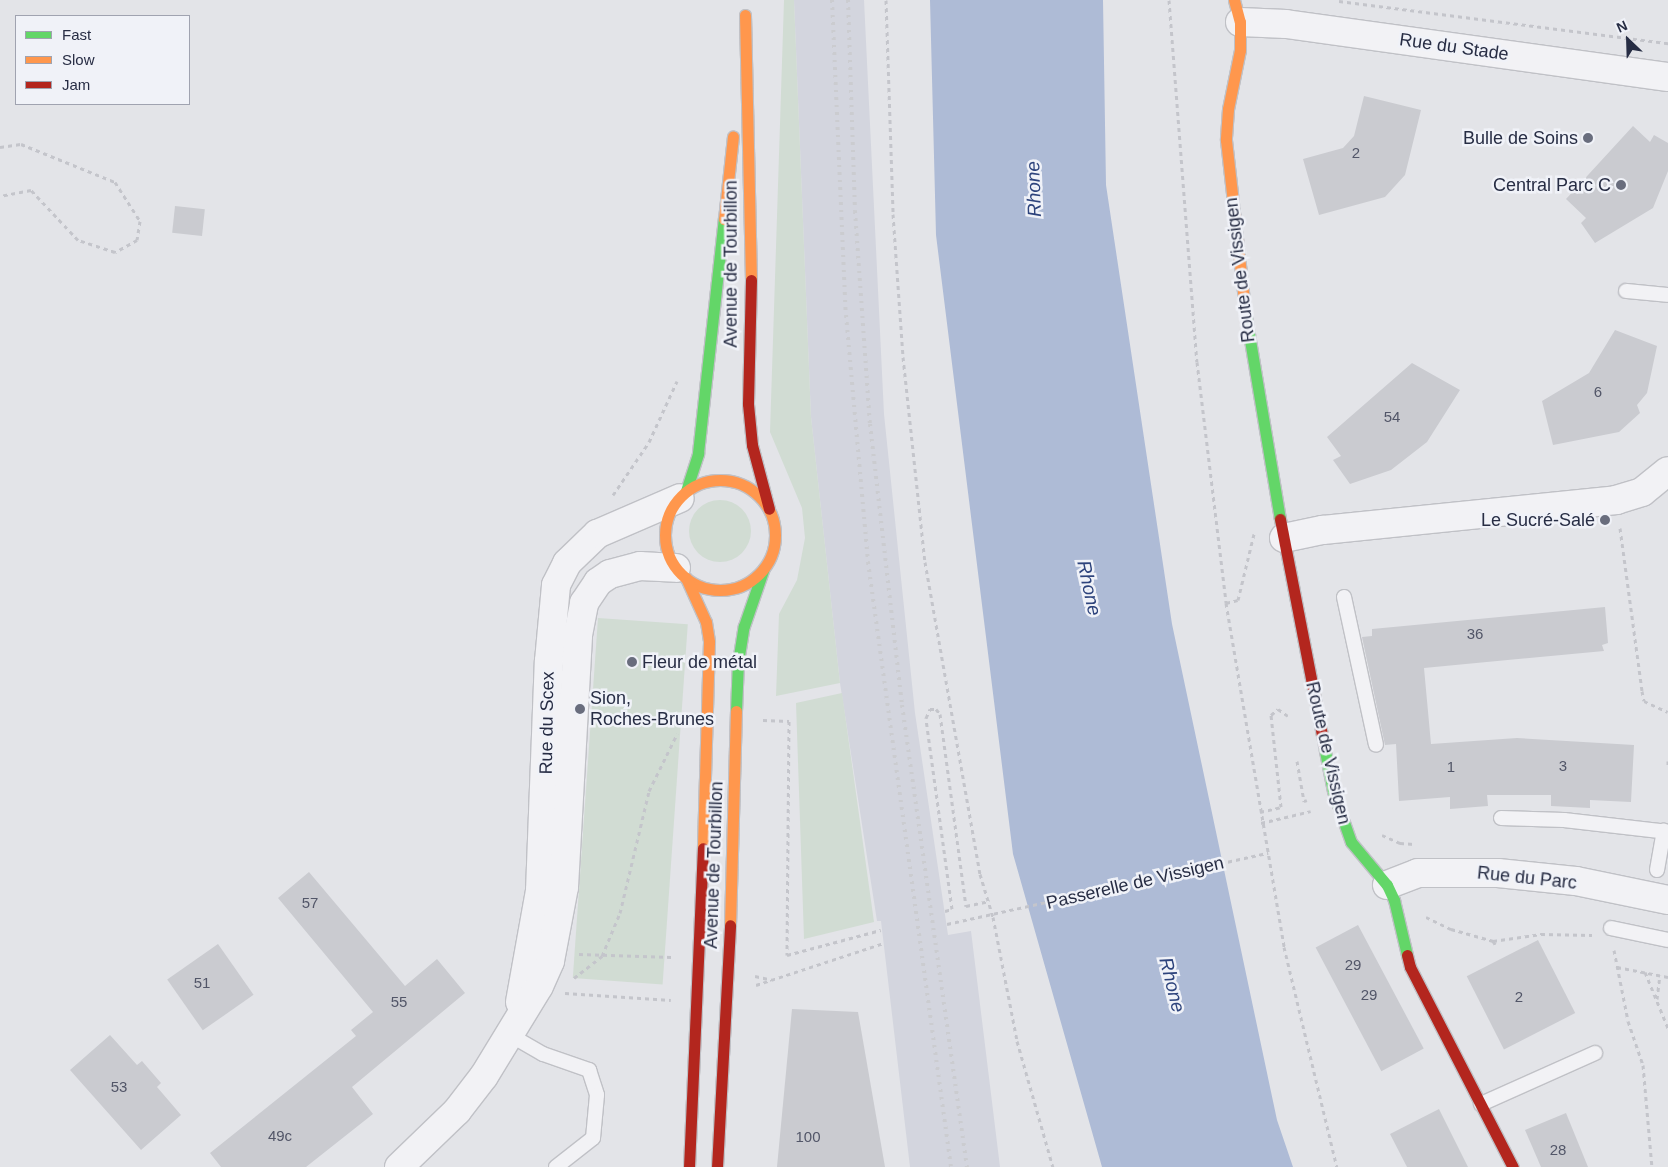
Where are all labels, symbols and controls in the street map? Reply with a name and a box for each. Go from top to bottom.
legend [15,15,190,105]
north arrow [1603,15,1653,65]
text: N [1614,17,1630,36]
text: Fast [62,26,91,43]
street label: Rue du Stade [1398,29,1510,65]
text: Slow [62,51,95,68]
text: Jam [62,76,90,93]
place label: Bulle de Soins [1463,127,1578,149]
marker: Bulle de Soins [1582,132,1594,144]
house number: 2 [1352,144,1360,162]
water label: Rhone [1022,161,1046,217]
place label: Central Parc C [1493,174,1611,196]
marker: Central Parc C [1615,179,1627,191]
street label: Avenue de Tourbillon [720,180,742,348]
street label: Route de Vissigen [1220,196,1260,344]
house number: 6 [1594,383,1602,401]
house number: 54 [1384,408,1400,426]
place label: Le Sucré-Salé [1481,509,1595,531]
marker: Le Sucré-Salé [1599,514,1611,526]
water label: Rhone [1072,558,1106,618]
house number: 36 [1467,625,1483,643]
place label: Fleur de métal [642,651,757,673]
marker: Fleur de métal [626,656,638,668]
street label: Rue du Scex [535,671,559,775]
street label: Route de Vissigen [1301,680,1355,826]
place label: Sion, Roches-Brunes [590,688,714,731]
marker: Sion, Roches-Brunes [574,703,586,715]
house number: 3 [1559,757,1567,775]
house number: 1 [1447,758,1455,776]
street label: Avenue de Tourbillon [700,781,728,949]
street label: Passerelle de Vissigen [1044,852,1226,914]
street label: Rue du Parc [1476,862,1578,894]
house number: 57 [302,894,318,912]
water label: Rhone [1154,955,1190,1015]
house number: 29 [1345,956,1361,974]
house number: 51 [194,974,210,992]
house number: 29 [1361,986,1377,1004]
house number: 2 [1515,988,1523,1006]
house number: 55 [391,993,407,1011]
house number: 53 [111,1078,127,1096]
house number: 49c [268,1127,292,1145]
house number: 100 [795,1128,821,1146]
house number: 28 [1550,1141,1566,1159]

